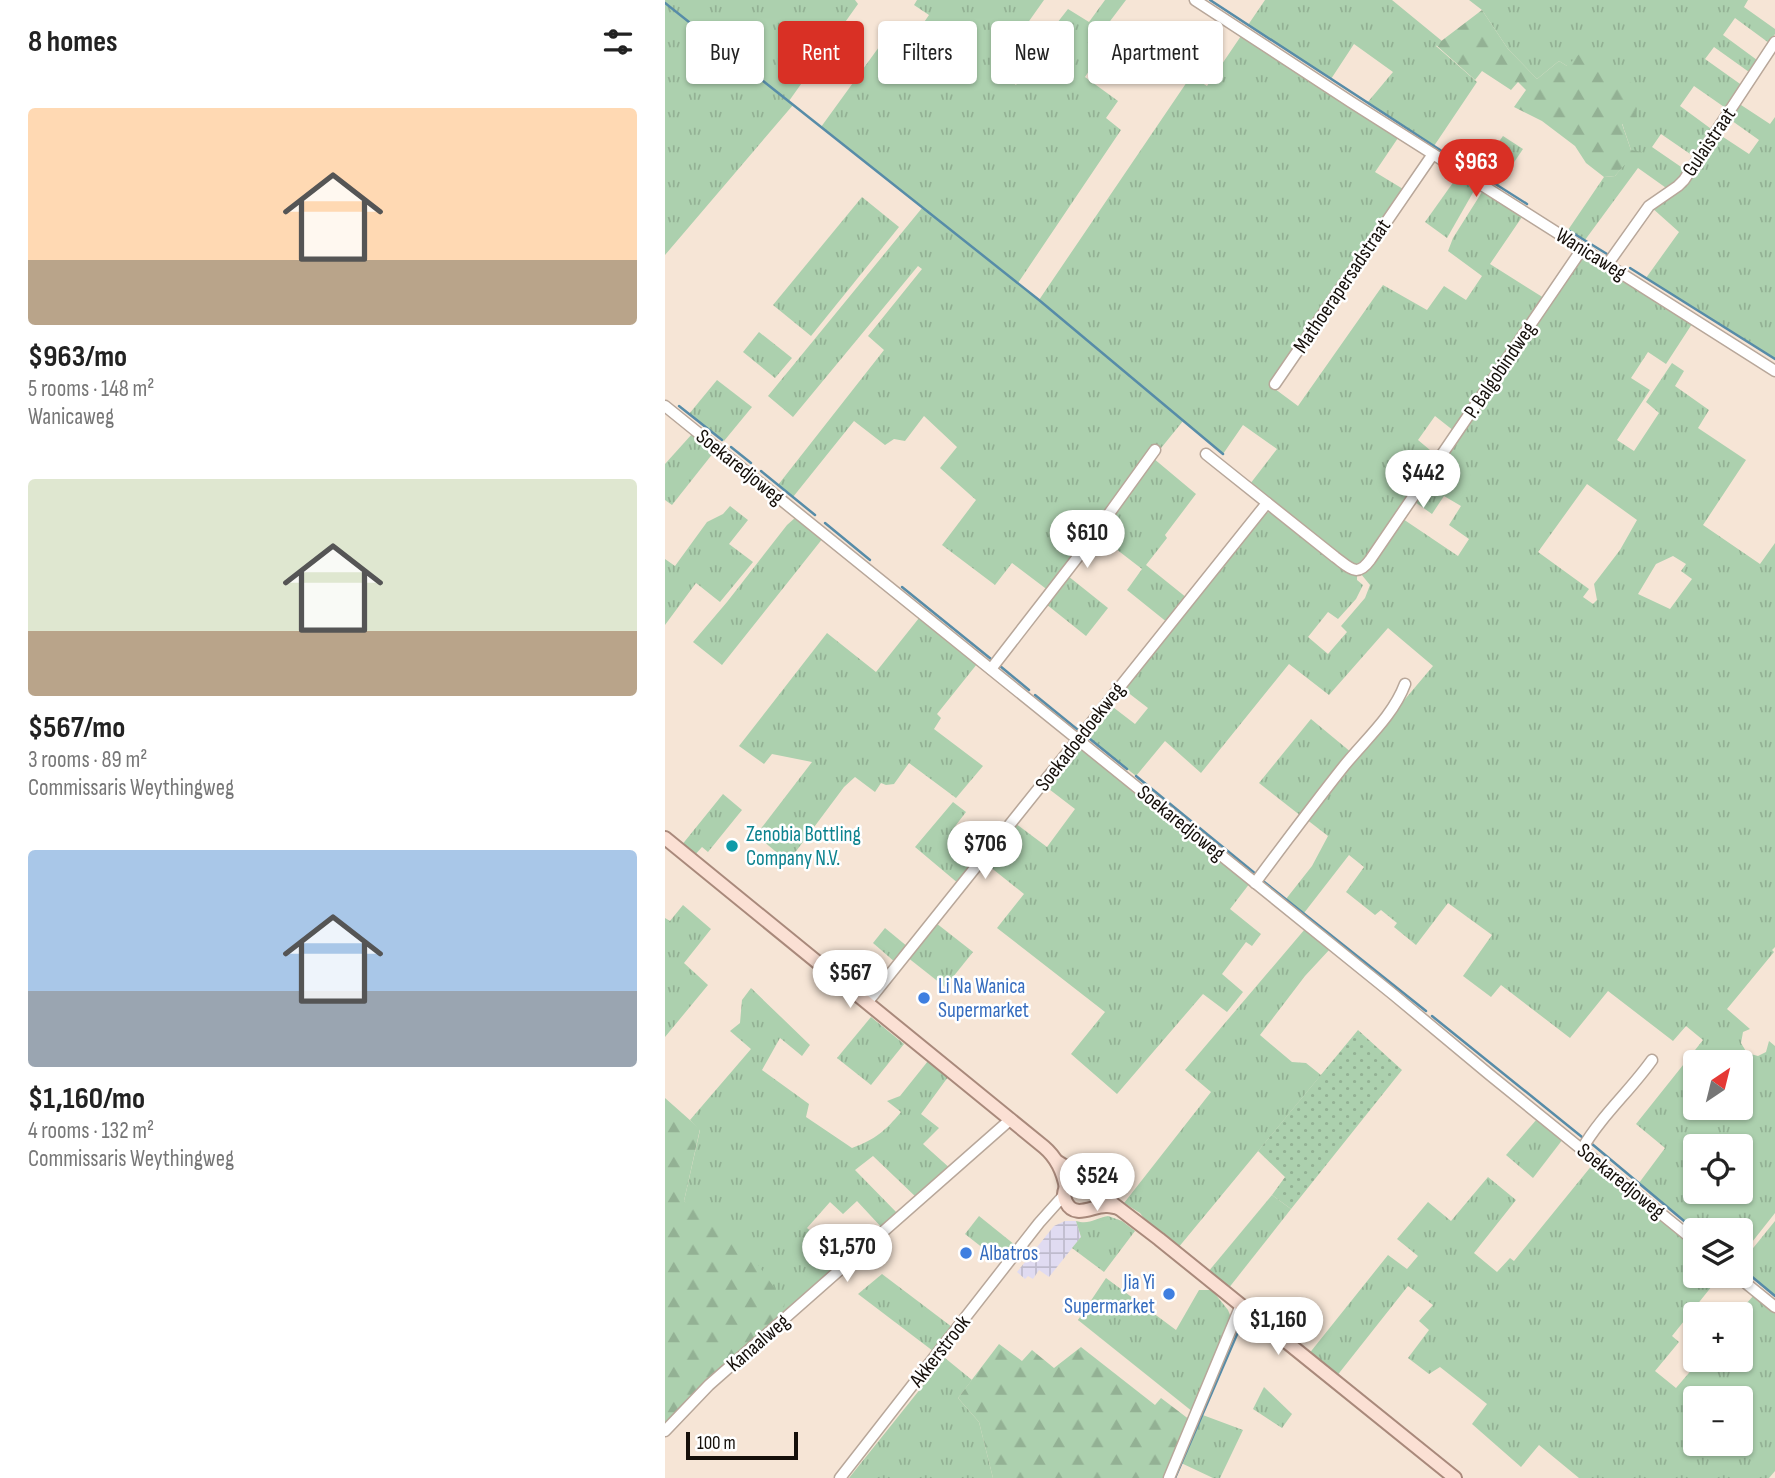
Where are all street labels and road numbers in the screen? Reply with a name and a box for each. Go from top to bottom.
street label: Gulaistraat [1677,103,1741,181]
street label: Mathoerapersadstraat [1288,214,1396,358]
street label: Wanicaweg [1551,223,1631,285]
street label: P. Balgobindweg [1459,317,1541,423]
street label: Soekaredjoweg [691,424,789,510]
street label: Soekadoedoekweg [1030,678,1130,796]
street label: Soekaredjoweg [1132,780,1230,866]
street label: Soekaredjoweg [1572,1138,1670,1224]
street label: Kanaalweg [721,1309,795,1377]
street label: Akkerstrook [904,1310,976,1393]

